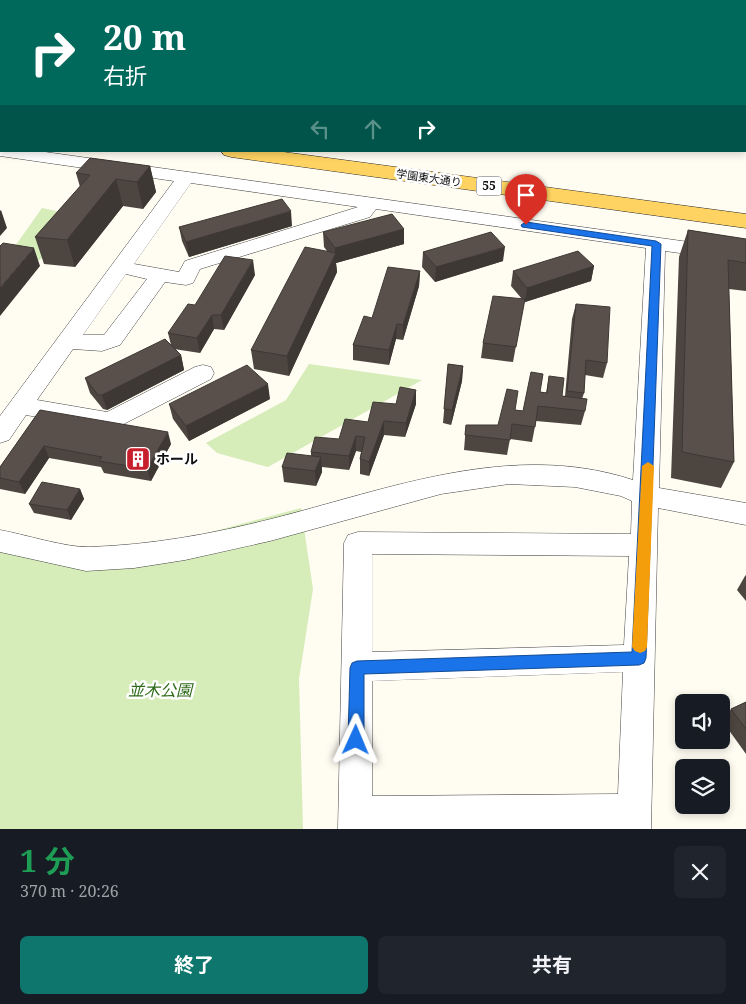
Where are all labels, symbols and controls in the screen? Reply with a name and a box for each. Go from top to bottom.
text: 20 m [103,13,186,60]
icon: right [20,20,85,85]
text: 右折 [103,60,147,90]
icon: left [306,115,334,143]
icon: ahead [359,115,387,143]
icon: right [412,115,440,143]
street label: 学園東大通り [395,165,463,190]
pin [505,174,547,225]
road number: 55 [476,177,502,196]
icon: arrive [512,181,540,209]
building icon: ホール [125,446,151,472]
place label: ホール [156,449,198,468]
park label: 並木公園 [128,679,194,701]
map controls [675,694,730,814]
button: sound [675,694,730,749]
position arrow [329,713,381,765]
button: layers [675,759,730,814]
text: 1 分 [20,840,75,881]
button: close [674,846,726,898]
text: 370 m · 20:26 [20,880,119,902]
button: 終了 [20,936,368,994]
button: 共有 [378,936,726,994]

